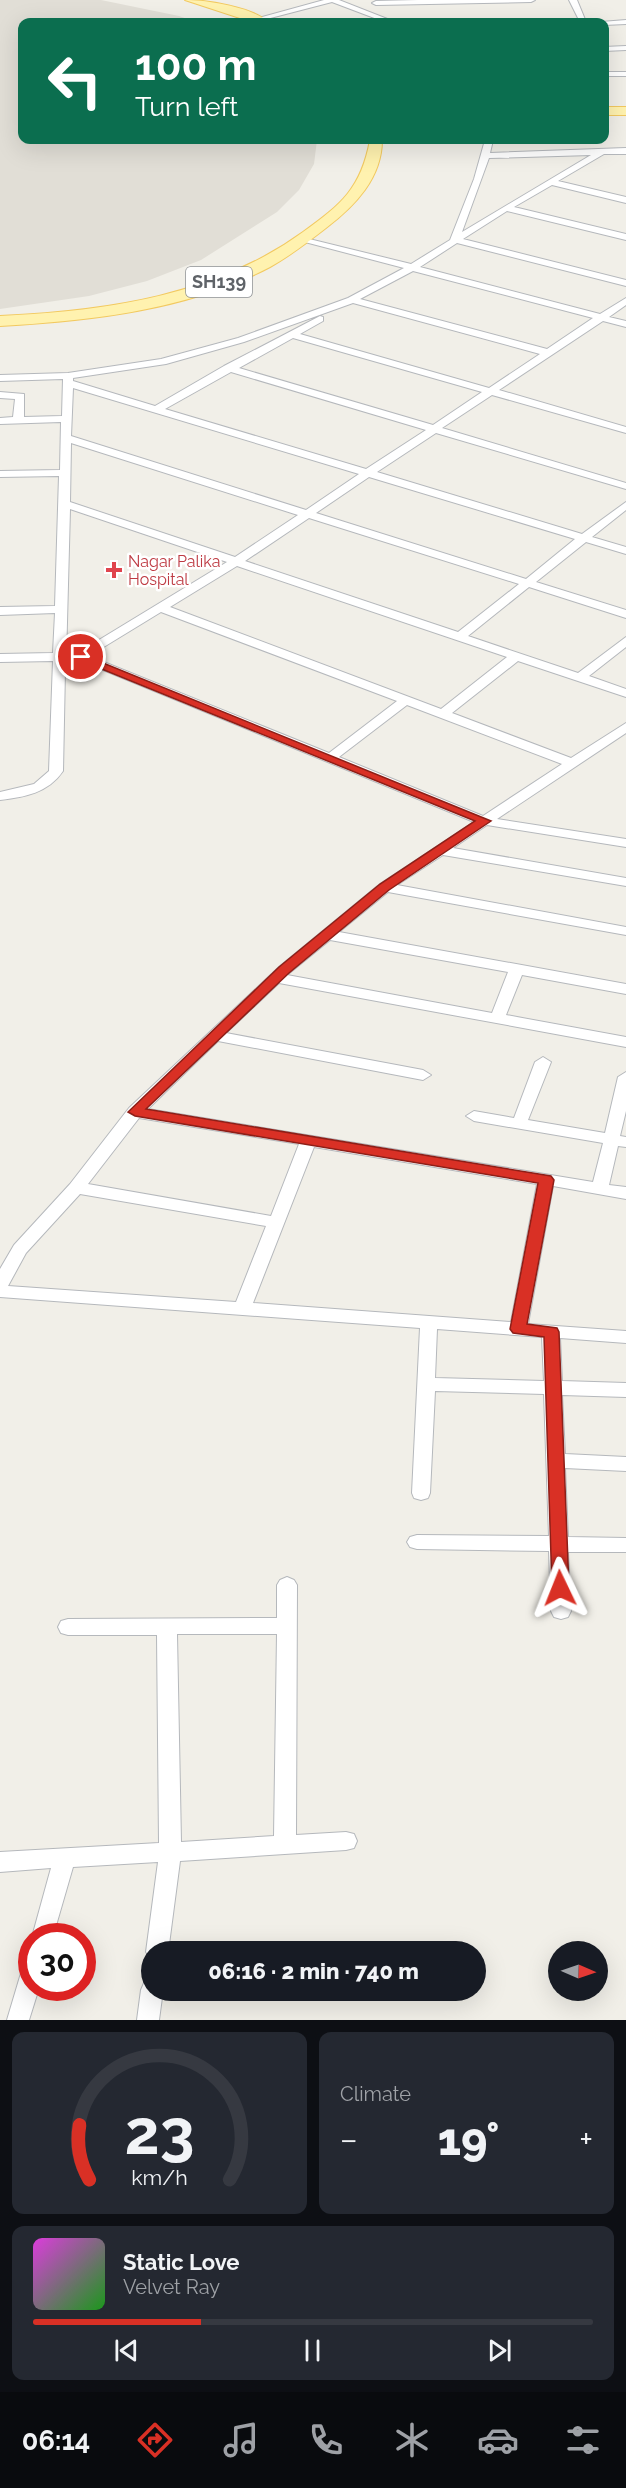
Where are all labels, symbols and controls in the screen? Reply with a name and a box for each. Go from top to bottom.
text: 100 m [135,41,257,90]
icon: left [36,42,114,120]
text: Turn left [135,91,238,122]
road number: SH139 [186,267,252,297]
place label: Nagar Palika Hospital [128,552,221,589]
marker: Nagar Palika Hospital [105,561,123,579]
pin [55,631,106,682]
icon: arrive [64,640,97,673]
position arrow [528,1556,592,1620]
speed limit sign: 30 [18,1923,96,2001]
north arrow [548,1941,608,2001]
map controls [548,1941,608,2001]
text: 06:16 · 2 min · 740 m [208,1958,419,1984]
text: Climate [340,2082,411,2106]
text: 23 [124,2095,195,2169]
text: 19° [438,2113,499,2166]
text: − [340,2120,358,2159]
text: + [579,2120,593,2159]
text: km/h [131,2165,188,2190]
text: Static Love [123,2249,240,2275]
text: Velvet Ray [123,2275,220,2299]
icon: previous [110,2334,143,2367]
icon: pause [296,2334,329,2367]
icon: next [483,2334,516,2367]
icon: directions [134,2419,176,2461]
icon: music [220,2419,262,2461]
icon: phone [305,2419,347,2461]
icon: climate [391,2419,433,2461]
icon: car [477,2419,519,2461]
icon: filters [562,2419,604,2461]
text: 06:14 [22,2425,90,2456]

